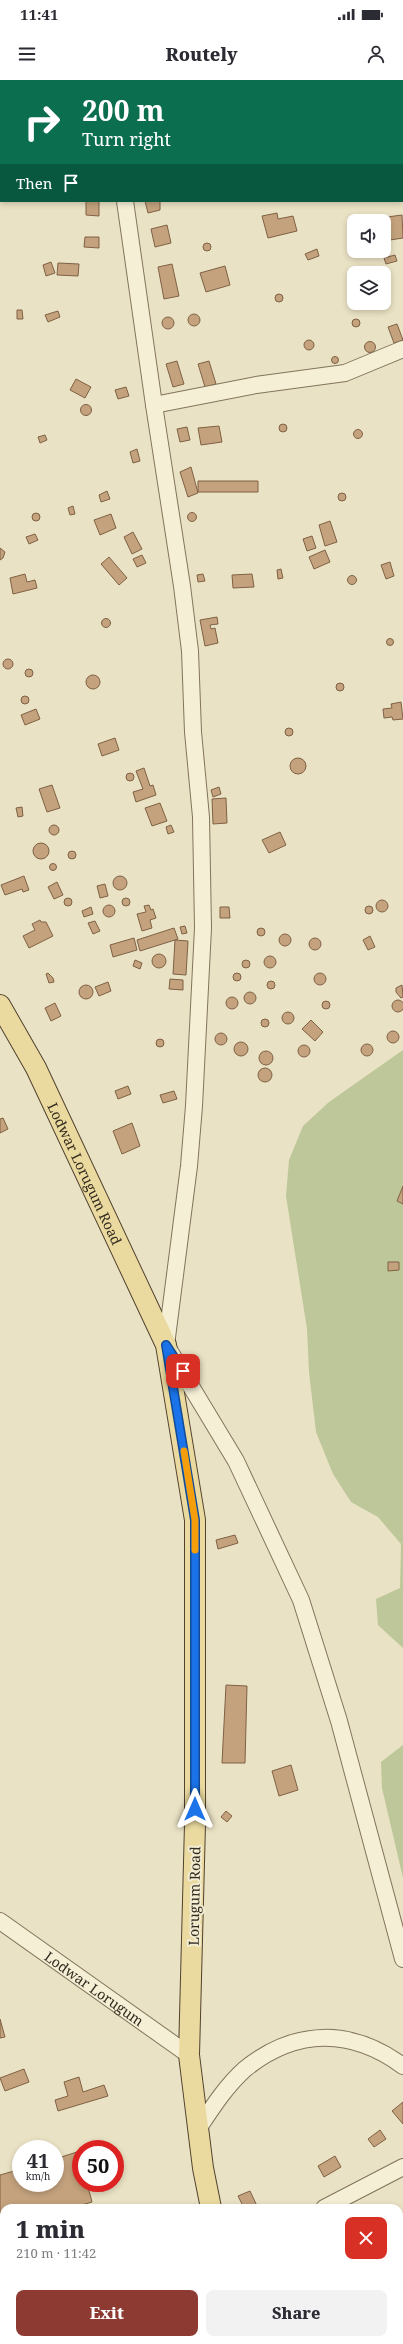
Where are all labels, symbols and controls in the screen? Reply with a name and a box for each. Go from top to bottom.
text: 11:41 [20,4,58,24]
text: Routely [165,42,238,66]
icon: menu [16,43,38,65]
icon: person [365,43,387,65]
text: 200 m [82,91,164,129]
icon: right [16,96,68,148]
text: Turn right [82,127,171,151]
icon: arrive [60,172,82,194]
text: Then [16,173,52,193]
map controls [347,214,391,310]
button: sound [347,214,391,258]
button: layers [347,266,391,310]
street label: Lodwar Lorugum Road [44,1099,127,1248]
pin [166,1354,200,1388]
icon: arrive [172,1360,194,1382]
position arrow [174,1788,216,1830]
street label: Lorugum Road [184,1846,204,1946]
street label: Lodwar Lorugum [41,1946,148,2030]
speed limit sign: 50 [72,2140,124,2192]
text: 41 [27,2147,49,2174]
text: km/h [26,2169,50,2183]
text: 1 min [16,2212,85,2245]
button: close [345,2217,387,2259]
text: 210 m · 11:42 [16,2244,96,2262]
button: Exit [16,2290,198,2336]
button: Share [206,2290,387,2336]

